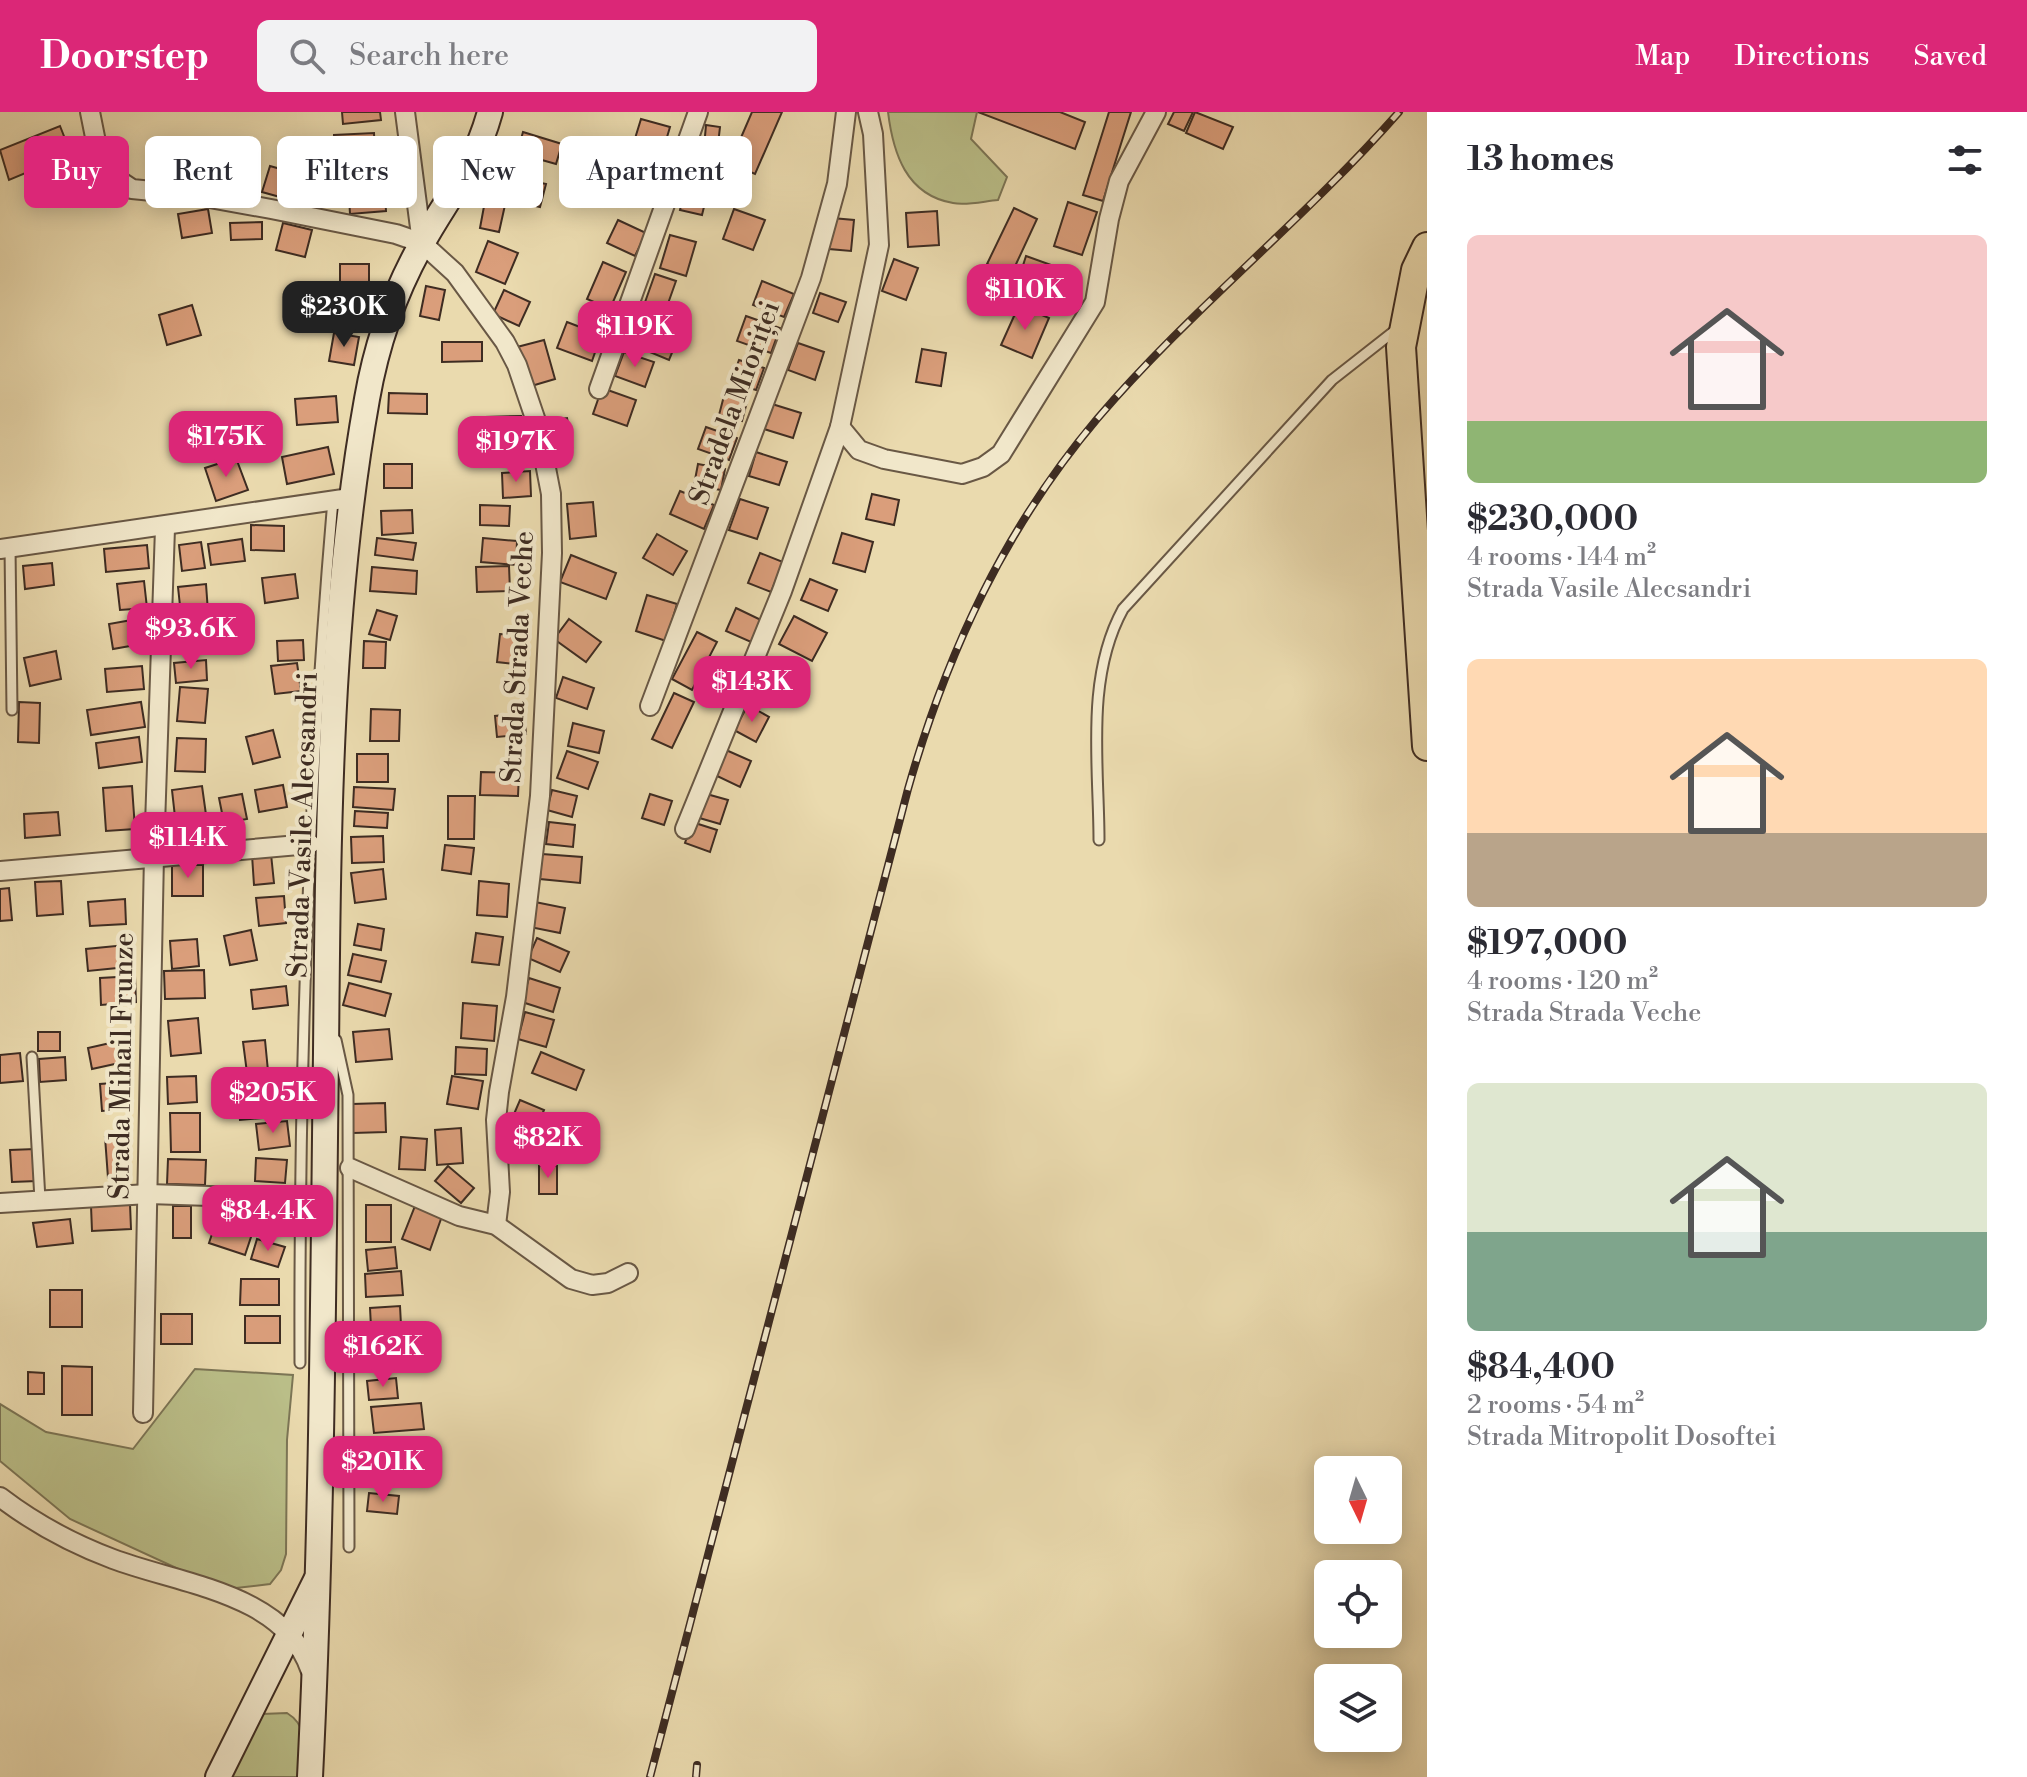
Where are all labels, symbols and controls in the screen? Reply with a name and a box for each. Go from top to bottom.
search box [257,20,817,92]
text: Doorstep [40,33,209,80]
icon: search [285,34,329,78]
text: Search here [349,37,509,75]
text: Map [1635,39,1690,74]
text: Directions [1734,39,1869,74]
text: Saved [1913,39,1987,74]
chip: Buy [24,136,129,208]
chip: Rent [145,136,261,208]
chip: Filters [277,136,417,208]
chip: New [433,136,543,208]
chip: Apartment [559,136,752,208]
icon: filters [1943,138,1987,182]
text: 13 homes [1467,139,1614,181]
pin: $110K [969,264,1081,332]
text: $110K [985,274,1065,306]
pin: $230K [288,281,400,349]
icon: home [1655,287,1799,431]
text: $230K [300,291,388,323]
street label: Stradela Mioriței [682,296,788,510]
pin: $119K [579,301,691,369]
text: $119K [596,311,674,343]
pin: $175K [170,411,282,479]
pin: $197K [460,416,572,484]
text: $175K [187,421,265,453]
text: $197K [476,426,556,458]
text: $230,000 [1467,499,1638,541]
street label: Strada Strada Veche [494,530,542,784]
text: 4 rooms · 144 m² [1467,541,1656,573]
text: Strada Vasile Alecsandri [1467,573,1751,605]
pin: $93.6K [126,603,256,671]
text: $93.6K [145,613,237,645]
pin: $143K [696,656,808,724]
text: $143K [712,666,792,698]
street label: Strada Vasile Alecsandri [280,671,326,979]
icon: home [1655,711,1799,855]
pin: $114K [132,812,244,880]
text: $114K [149,822,227,854]
text: $197,000 [1467,923,1627,965]
street label: Strada Mihail Frunze [102,932,142,1200]
text: 4 rooms · 120 m² [1467,965,1658,997]
text: Strada Strada Veche [1467,997,1701,1029]
pin: $205K [217,1067,329,1135]
text: $205K [229,1077,317,1109]
pin: $82K [501,1112,595,1180]
text: $82K [513,1122,583,1154]
icon: home [1655,1135,1799,1279]
pin: $84.4K [203,1185,333,1253]
text: $84.4K [220,1195,316,1227]
pin: $162K [327,1321,439,1389]
text: $162K [343,1331,423,1363]
text: $84,400 [1467,1347,1615,1389]
text: 2 rooms · 54 m² [1467,1389,1644,1421]
text: Strada Mitropolit Dosoftei [1467,1421,1776,1453]
pin: $201K [327,1436,439,1504]
text: $201K [341,1446,425,1478]
north arrow [1314,1456,1402,1544]
map controls [1314,1456,1402,1752]
button: locate [1314,1560,1402,1648]
button: layers [1314,1664,1402,1752]

